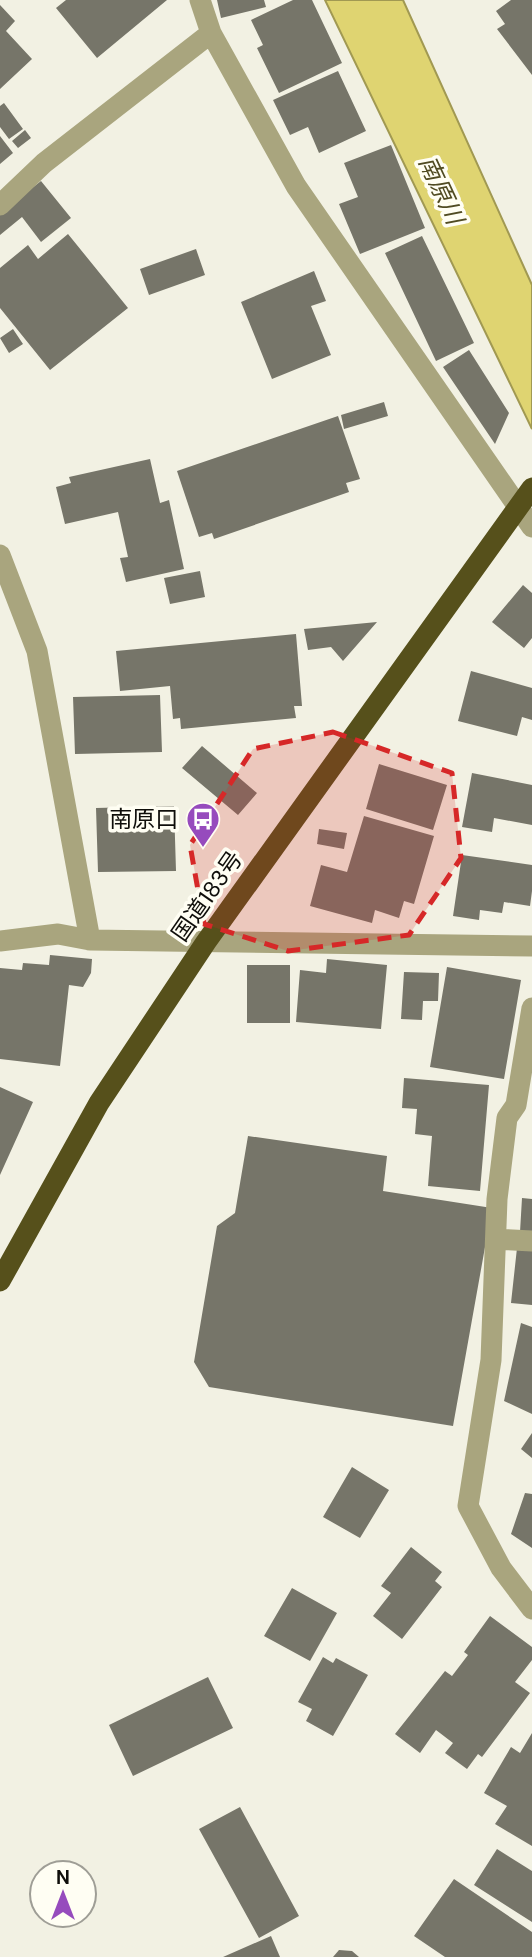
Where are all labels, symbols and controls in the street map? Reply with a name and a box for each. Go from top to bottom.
water label: 南原川 [412,151,472,232]
bus stop icon: 南原口 [184,800,222,849]
place label: 南原口 [109,804,178,834]
street label: 国道183号 [165,845,249,947]
north arrow [28,1859,98,1929]
text: N [56,1865,70,1890]

